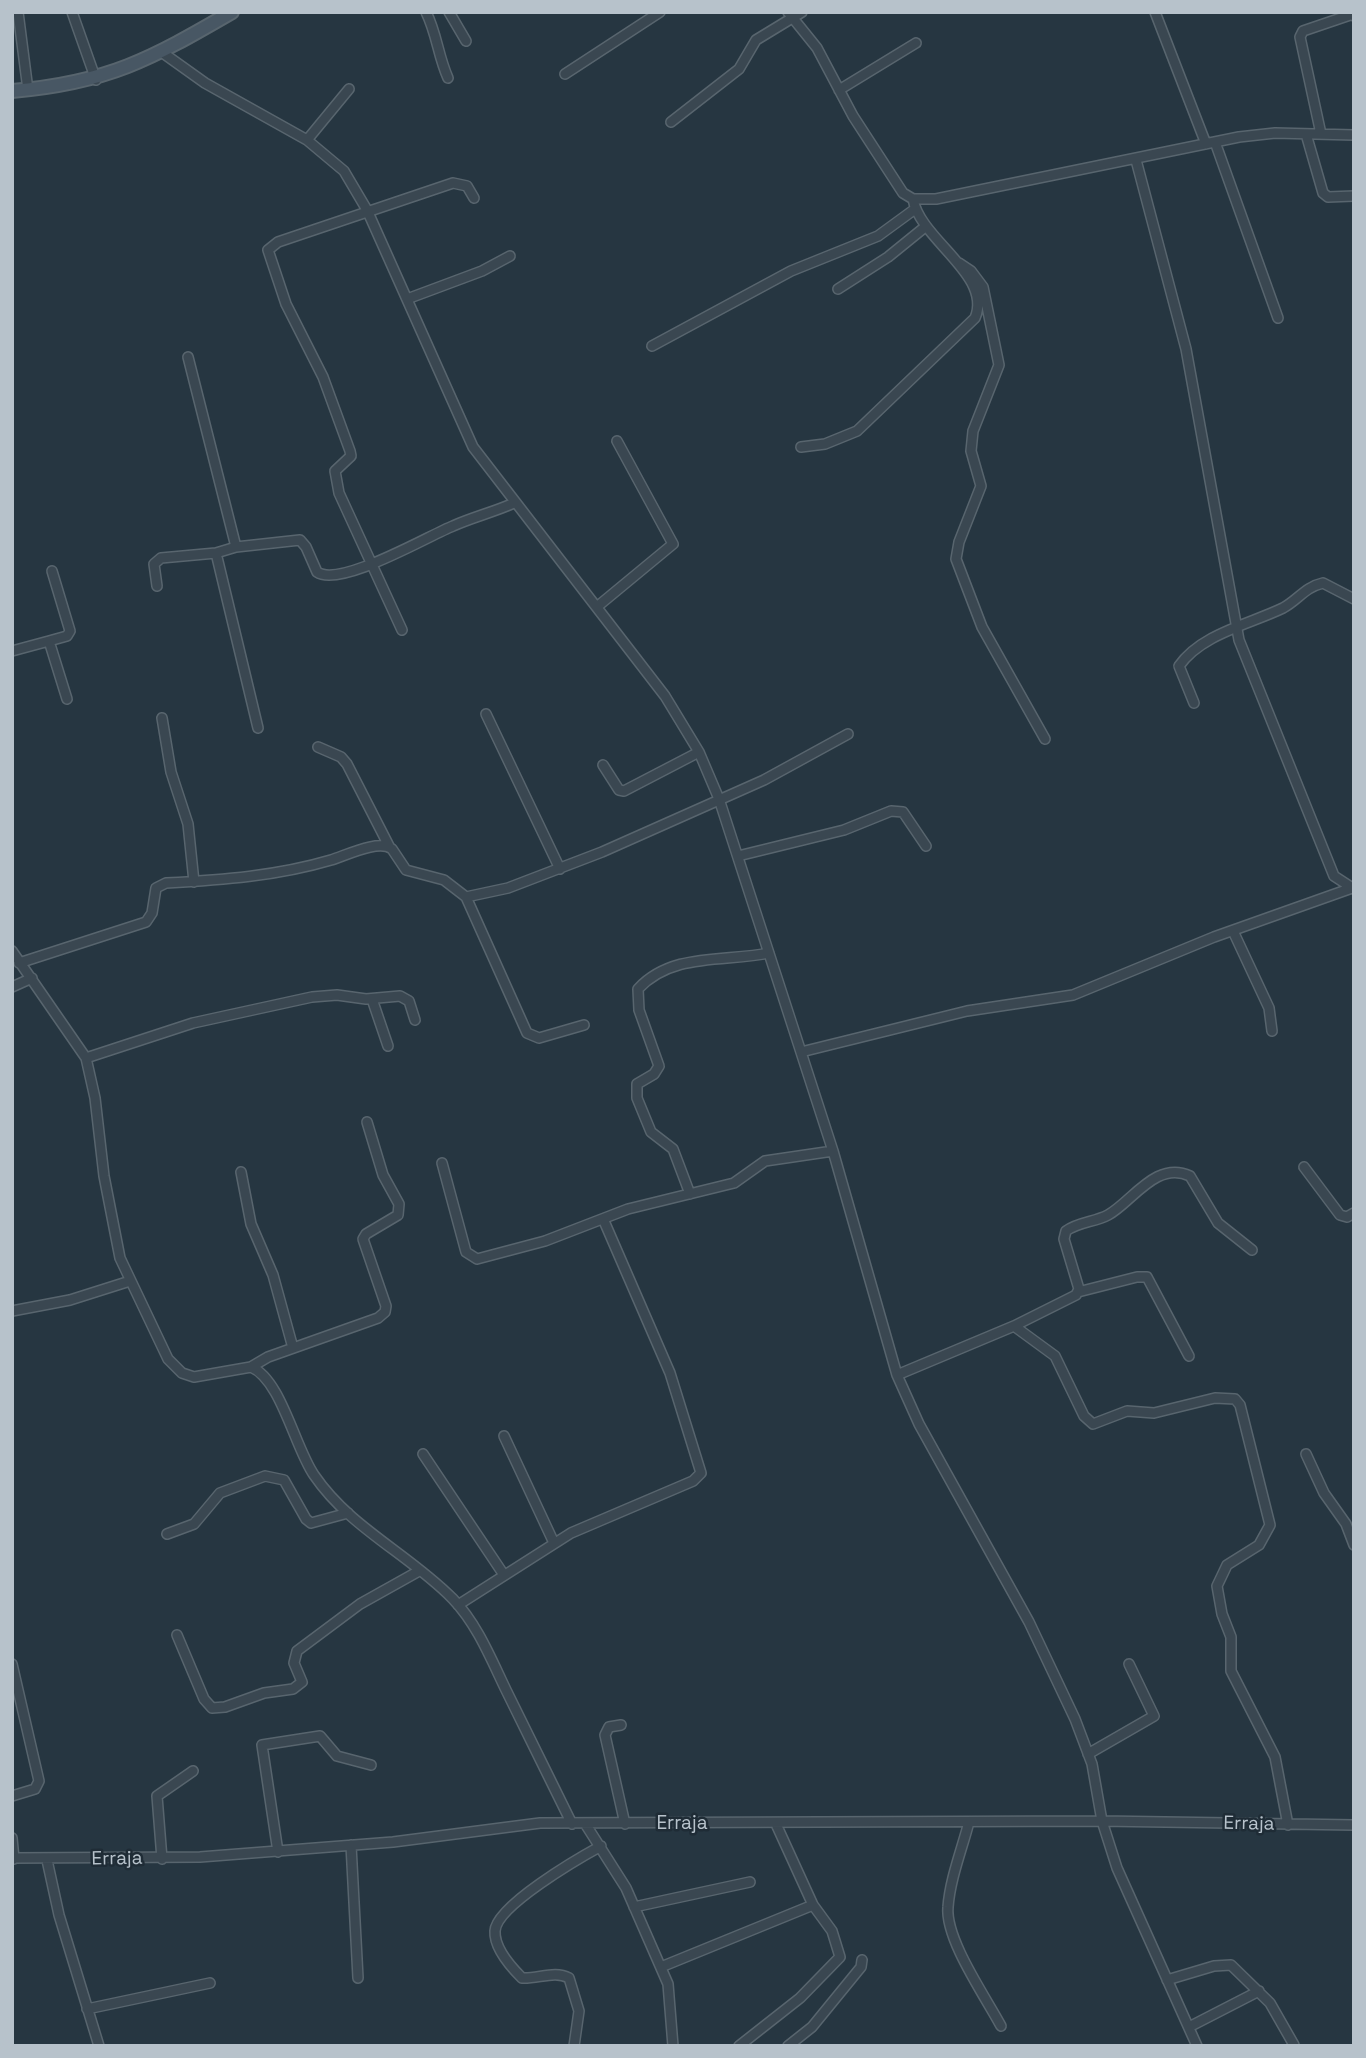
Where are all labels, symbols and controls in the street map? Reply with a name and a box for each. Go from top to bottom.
street label: Erraja [1223,1812,1275,1836]
street label: Erraja [656,1813,708,1835]
street label: Erraja [91,1847,143,1871]

